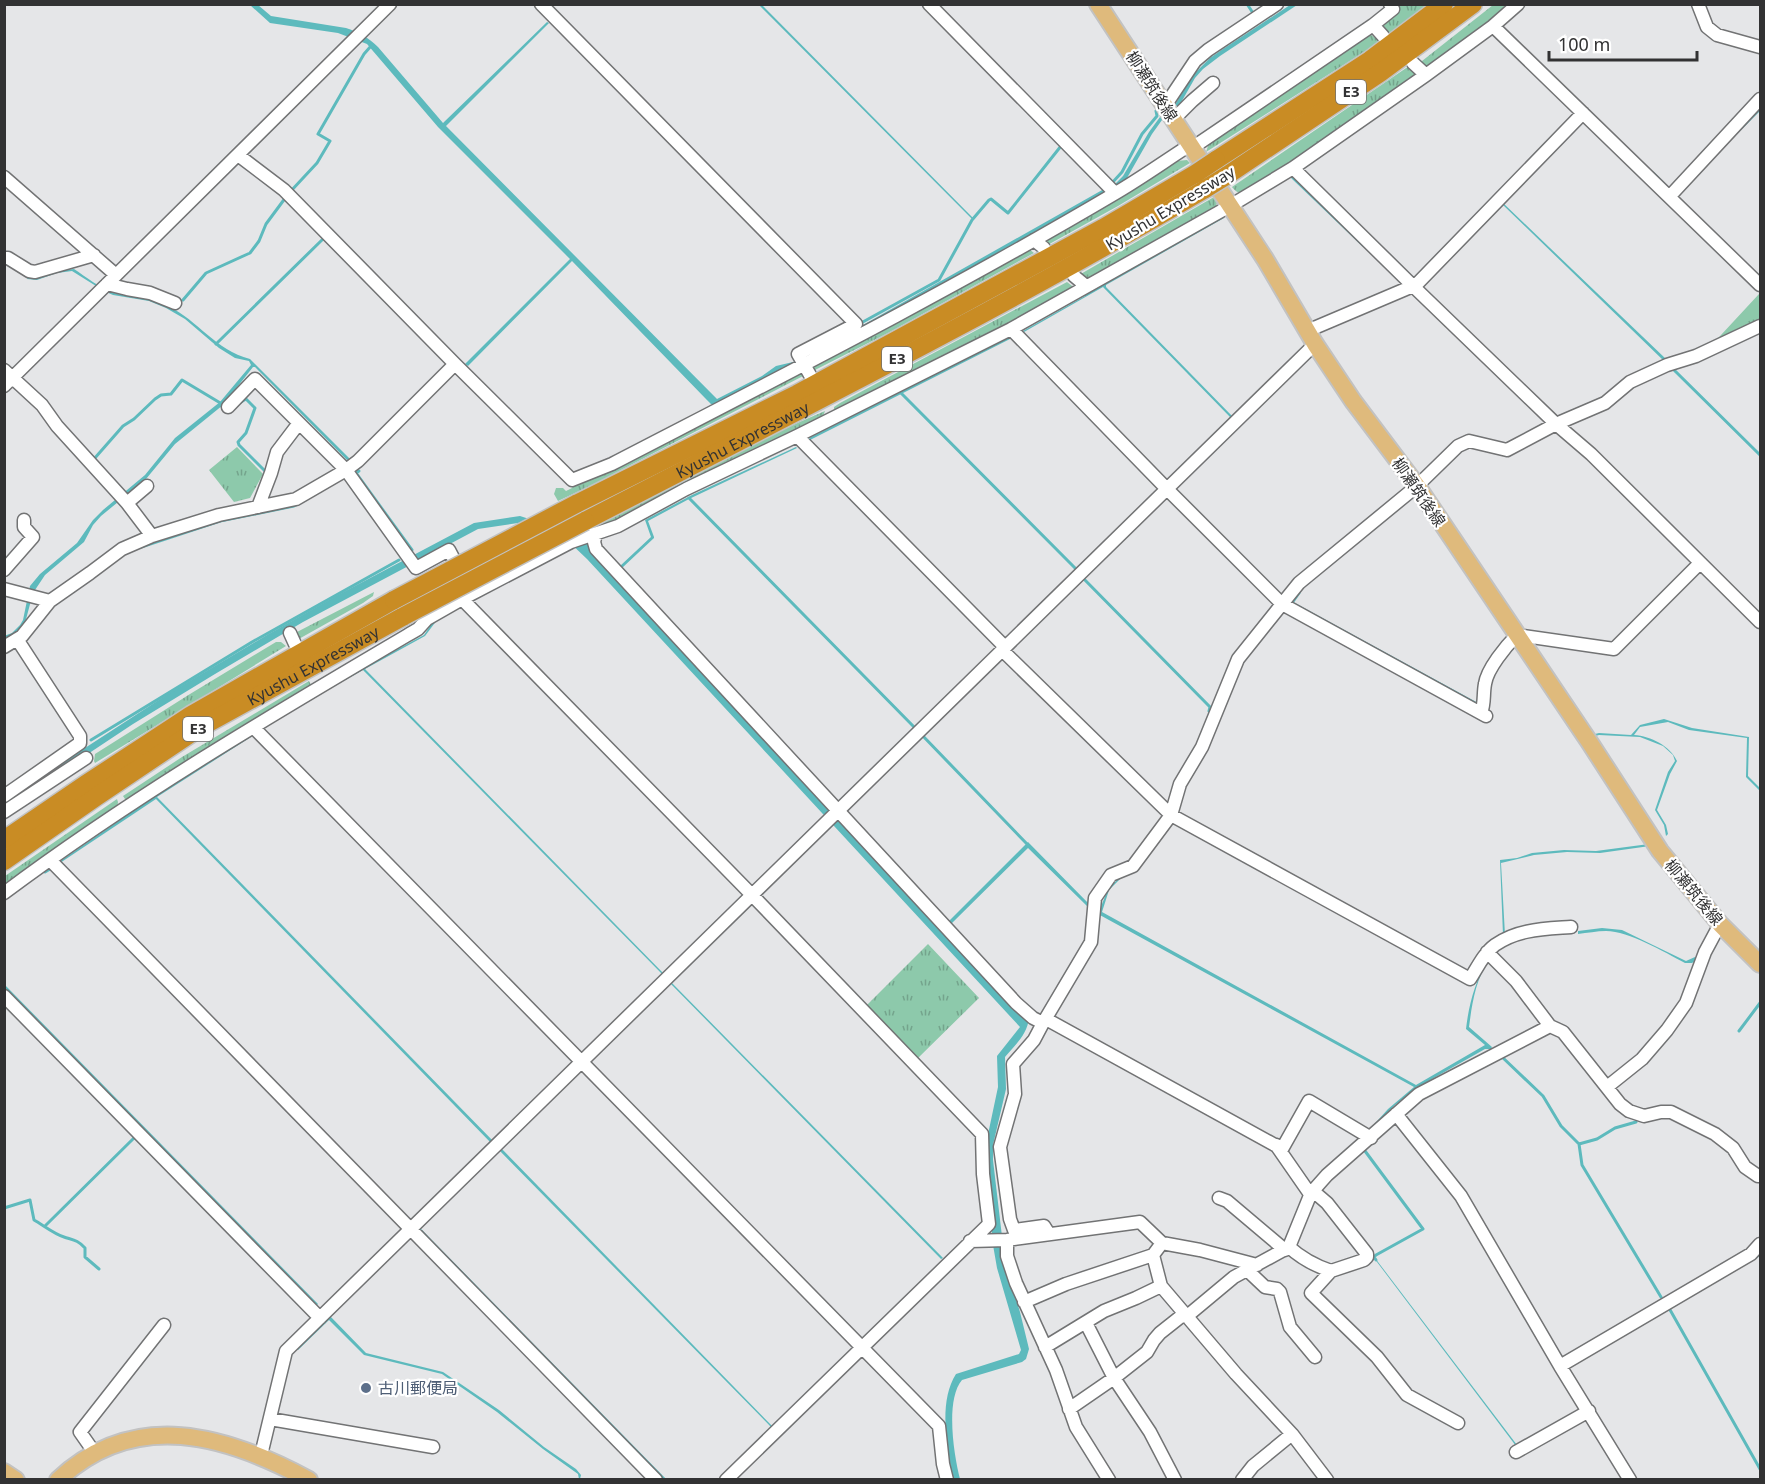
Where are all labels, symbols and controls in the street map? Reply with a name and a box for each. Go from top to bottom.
scale bar [1549,24,1698,62]
text: 100 m [1558,32,1610,56]
street label: 柳瀬筑後線 [1121,46,1183,126]
road number: E3 [1336,80,1366,104]
street label: Kyushu Expressway [1101,160,1239,255]
road number: E3 [882,347,912,371]
street label: Kyushu Expressway [672,396,814,483]
street label: 柳瀬筑後線 [1387,453,1451,531]
street label: Kyushu Expressway [243,620,384,711]
road number: E3 [183,717,213,741]
street label: 柳瀬筑後線 [1660,854,1728,930]
place label: 古川郵便局 [378,1377,458,1399]
marker: 古川郵便局 [359,1381,373,1395]

